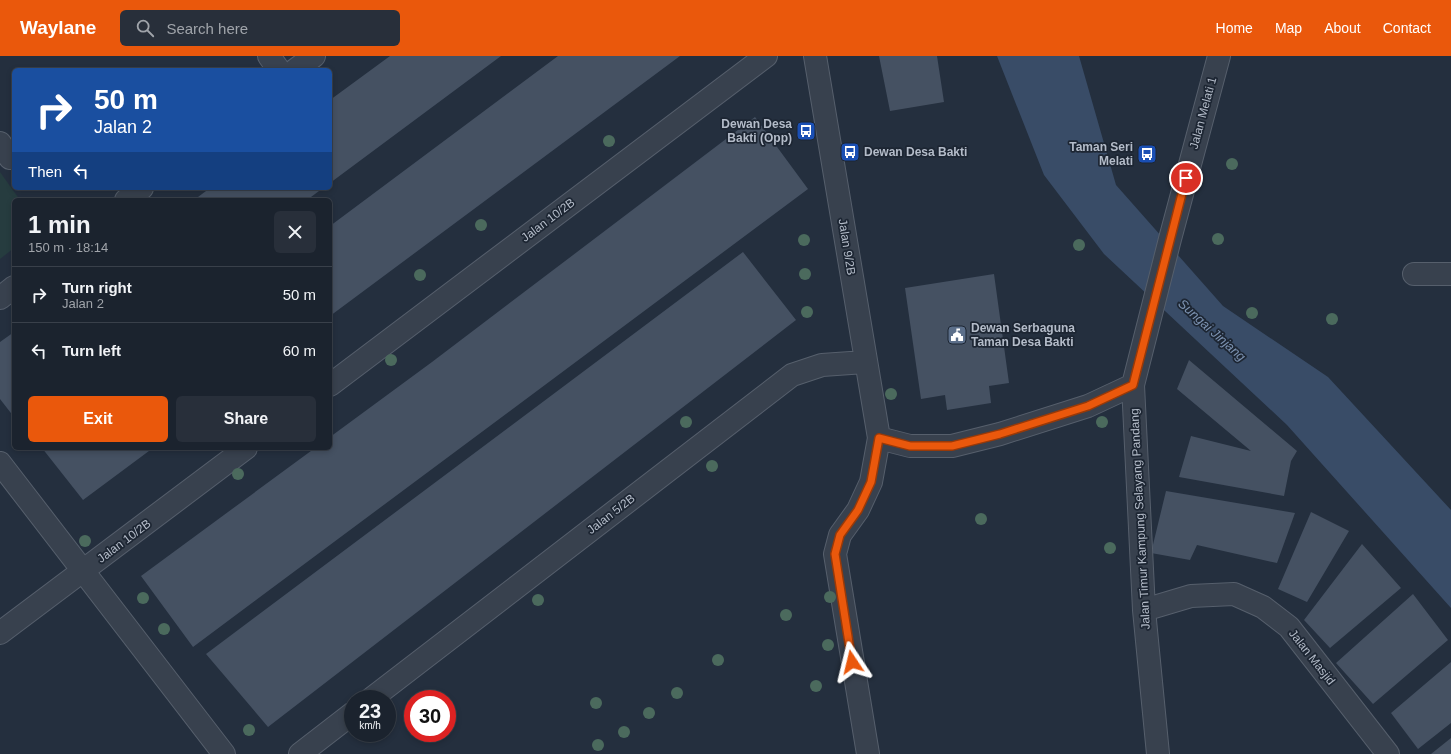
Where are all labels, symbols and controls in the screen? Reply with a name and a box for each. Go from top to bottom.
search box [120,10,400,46]
text: Waylane [20,17,96,38]
icon: search [134,17,156,39]
text: Search here [166,20,248,37]
text: Home [1216,20,1253,36]
text: Map [1275,20,1302,36]
text: About [1324,20,1361,36]
text: Contact [1383,20,1431,36]
street label: Jalan Melati 1 [1187,75,1219,151]
icon: right [28,84,80,136]
text: 50 m [94,84,158,115]
text: Jalan 2 [94,117,152,137]
place label: Dewan Desa Bakti (Opp) [721,117,792,145]
bus stop icon: Dewan Desa Bakti (Opp) [795,120,817,142]
place label: Taman Seri Melati [1069,140,1133,168]
bus stop icon: Dewan Desa Bakti [839,141,861,163]
bus stop icon: Taman Seri Melati [1136,143,1158,165]
place label: Dewan Desa Bakti [864,145,967,159]
icon: left [70,160,92,182]
pin [1169,161,1203,195]
text: Then [28,163,62,180]
icon: arrive [1175,167,1197,189]
street label: Jalan 10/2B [518,195,578,245]
text: 1 min [28,211,91,238]
button: close [274,211,316,253]
street label: Jalan 9/2B [836,218,858,276]
text: 150 m · 18:14 [28,240,108,255]
text: Turn right [62,279,132,296]
icon: right [28,284,50,306]
text: 50 m [283,286,316,303]
text: Jalan 2 [62,296,104,311]
water label: Sungai Jinjang [1175,296,1249,365]
place label: Dewan Serbaguna Taman Desa Bakti [971,321,1075,349]
public building icon: Dewan Serbaguna Taman Desa Bakti [946,324,968,346]
icon: left [28,340,50,362]
text: Turn left [62,342,121,359]
text: 60 m [283,342,316,359]
button: Exit [28,396,168,442]
button: Share [176,396,316,442]
street label: Jalan Timur Kampung Selayang Pandang [1127,408,1153,630]
street label: Jalan 5/2B [584,491,638,537]
street label: Jalan 10/2B [94,516,154,566]
street label: Jalan Masjid [1286,626,1338,688]
position arrow [831,641,873,683]
speed limit sign: 30 [404,690,456,742]
text: 23 [359,700,381,722]
text: km/h [359,720,381,731]

